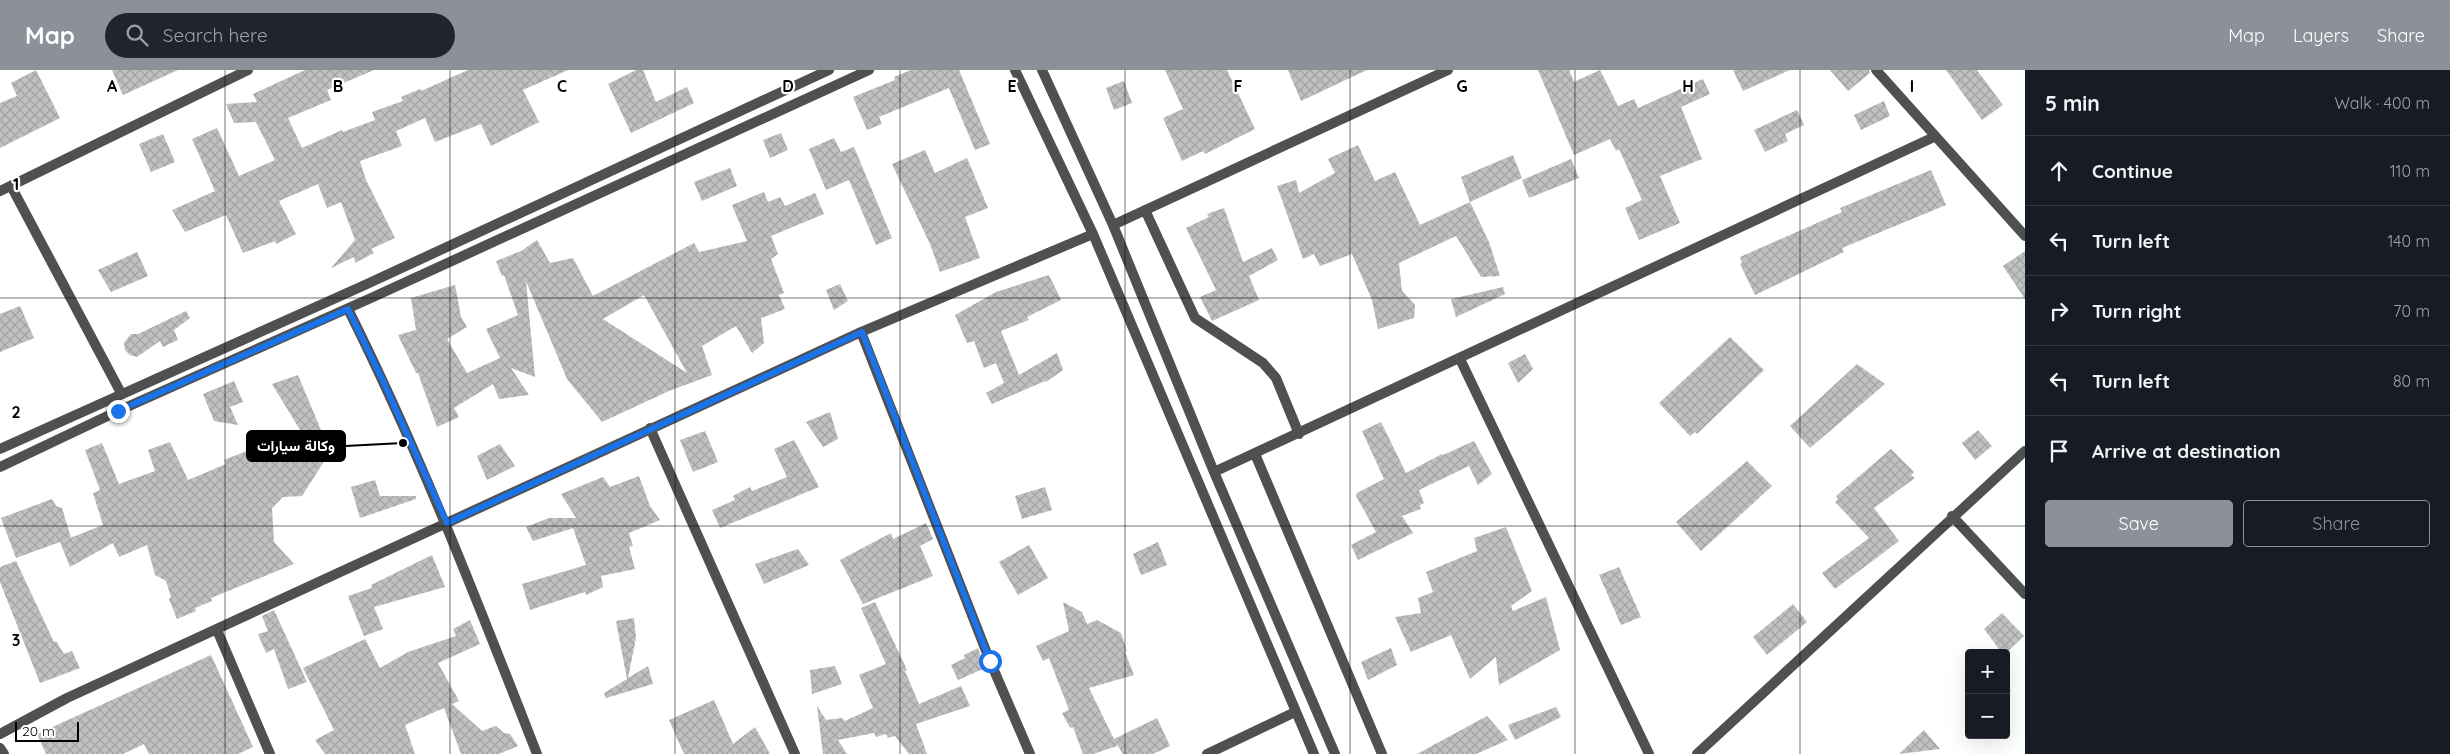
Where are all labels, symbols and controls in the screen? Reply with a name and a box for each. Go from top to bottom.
search box [105,13,455,58]
text: Map [25,20,75,50]
icon: search [123,21,151,49]
text: Search here [163,23,268,47]
text: Map [2228,24,2265,47]
text: Layers [2293,24,2349,47]
text: Share [2377,24,2425,47]
text: A [107,76,118,96]
text: B [333,76,343,96]
text: C [557,76,567,96]
text: D [782,76,794,96]
text: E [1007,76,1017,96]
text: F [1234,76,1243,96]
text: G [1456,76,1468,96]
text: H [1682,76,1694,96]
text: I [1910,76,1914,96]
text: 5 min [2045,90,2100,116]
text: Walk · 400 m [2334,93,2430,113]
icon: ahead [2045,157,2073,185]
text: Continue [2092,159,2173,183]
text: 110 m [2390,161,2430,181]
text: 1 [13,174,19,194]
icon: left [2045,227,2073,255]
text: Turn left [2092,229,2170,253]
text: 140 m [2387,231,2430,251]
icon: right [2045,297,2073,325]
text: Turn right [2092,299,2181,323]
text: 70 m [2393,301,2430,321]
icon: left [2045,367,2073,395]
text: Turn left [2092,369,2170,393]
text: 80 m [2393,371,2430,391]
route end [107,400,130,423]
text: 2 [11,402,21,422]
callout: وكالة سيارات [247,431,345,461]
text: وكالة سيارات [257,436,335,455]
icon: arrive [2045,437,2073,465]
text: Arrive at destination [2092,439,2281,463]
button: Save [2045,500,2233,547]
button: Share [2243,500,2430,547]
text: 3 [12,630,20,650]
map controls [1965,649,2010,739]
button: + [1965,649,2010,694]
route start [979,650,1002,673]
button: − [1965,694,2010,739]
scale bar [15,719,79,742]
text: 20 m [22,722,55,740]

